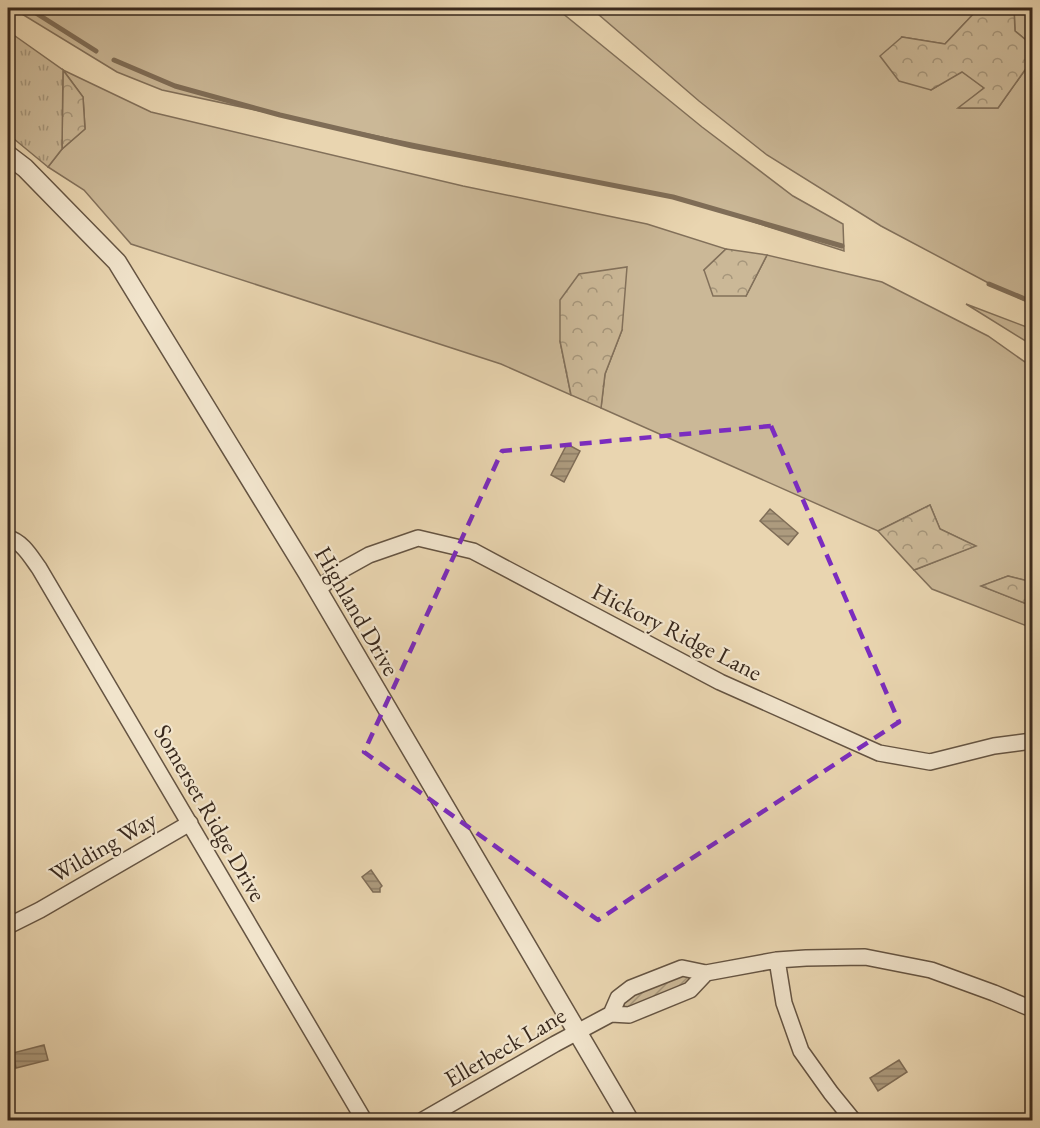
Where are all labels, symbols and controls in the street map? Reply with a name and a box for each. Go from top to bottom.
street label: Highland Drive [308,540,407,681]
street label: Hickory Ridge Lane [587,575,768,688]
street label: Somerset Ridge Drive [147,719,274,907]
street label: Wilding Way [44,803,162,890]
street label: Ellerbeck Lane [438,999,571,1094]

